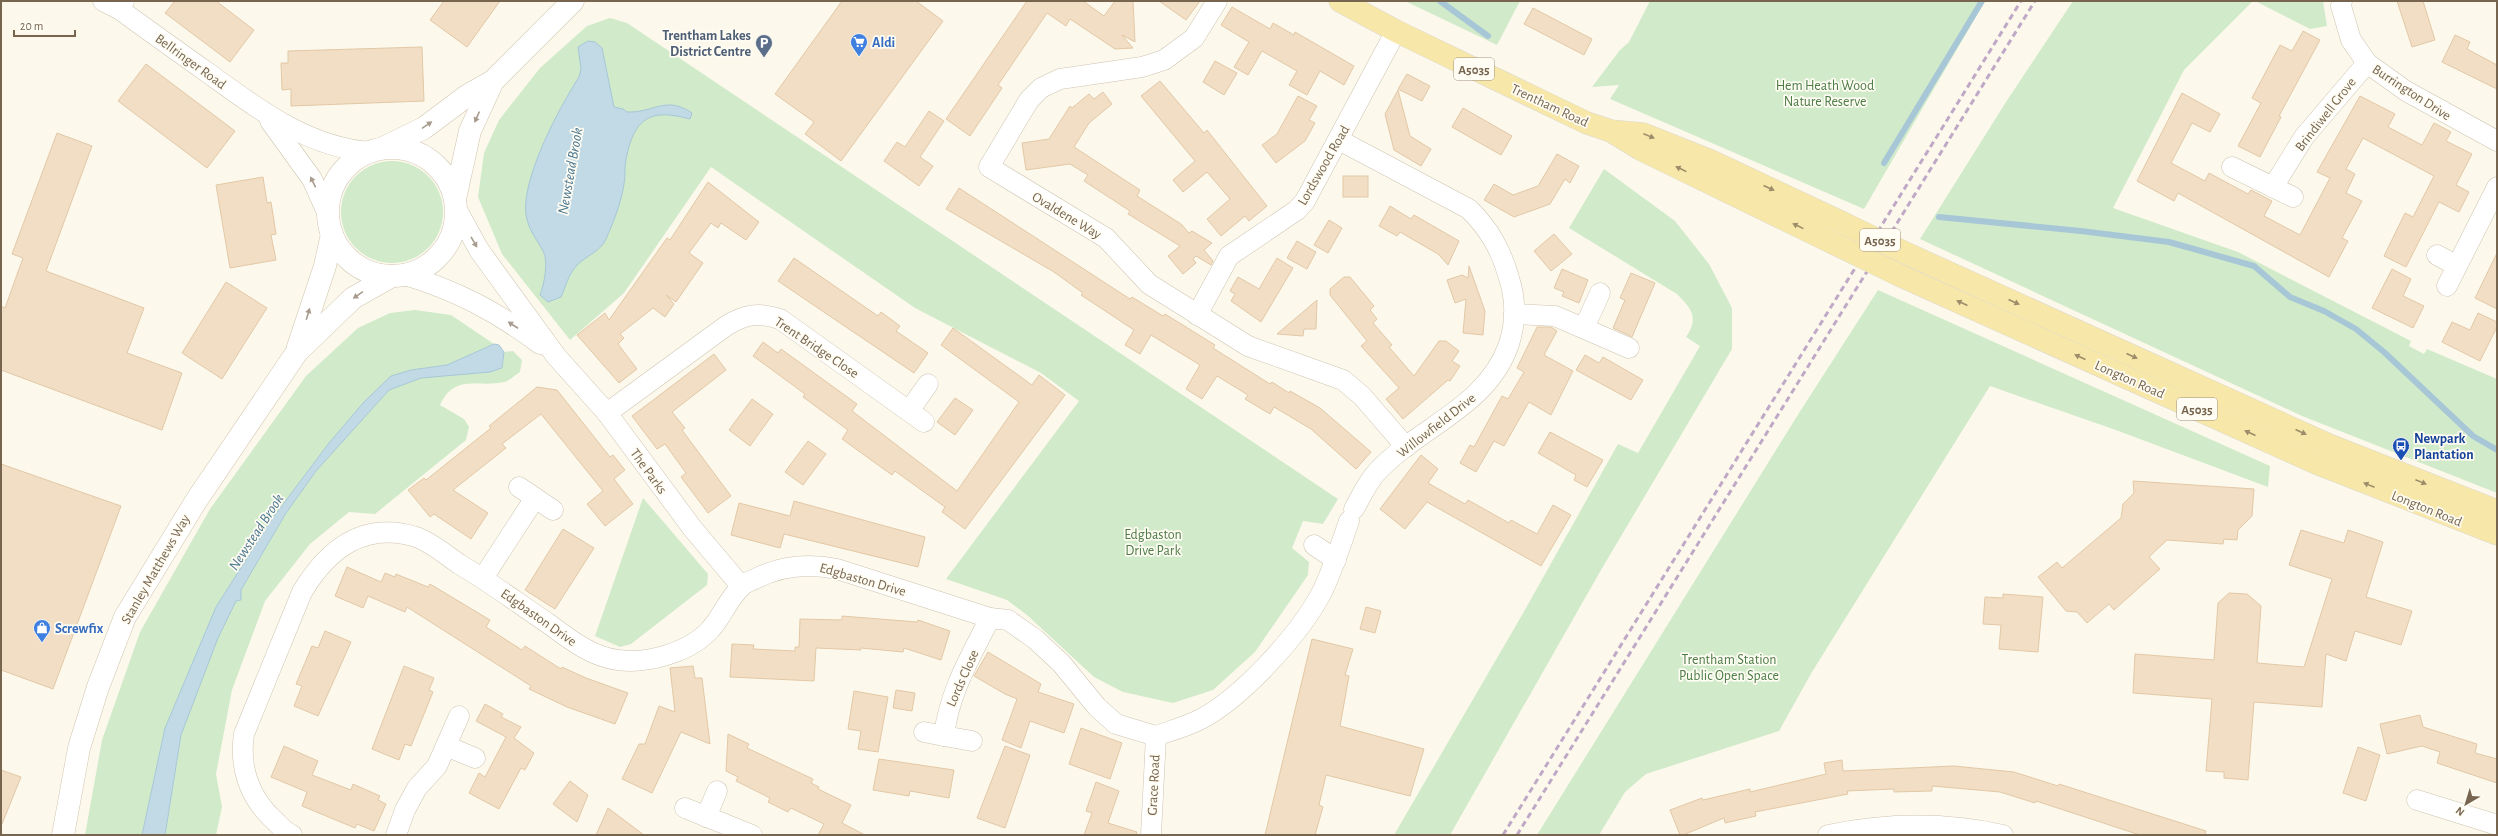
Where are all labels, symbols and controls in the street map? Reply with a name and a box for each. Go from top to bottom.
scale bar [14,12,75,38]
text: 20 m [20,20,43,32]
place label: Trentham Lakes District Centre [662,29,751,59]
street label: Bellringer Road [152,32,228,92]
supermarket icon: Aldi [849,32,869,57]
parking icon: Trentham Lakes District Centre [754,33,774,58]
place label: Aldi [872,36,895,50]
road number: A5035 [1454,58,1494,80]
street label: Burrington Drive [2370,62,2453,123]
street label: Brindiwell Grove [2293,75,2359,154]
park label: Hem Heath Wood Nature Reserve [1776,79,1874,109]
street label: Trentham Road [1509,82,1590,130]
one-way arrow [474,111,480,122]
one-way arrow [421,121,432,129]
street label: Lordswood Road [1295,123,1352,208]
water label: Newstead Brook [555,127,586,216]
one-way arrow [1644,134,1656,140]
one-way arrow [1675,166,1686,172]
one-way arrow [310,176,316,187]
one-way arrow [1763,185,1774,191]
street label: Ovaldene Way [1029,190,1104,242]
one-way arrow [1792,223,1803,229]
road number: A5035 [1860,229,1900,251]
one-way arrow [471,236,478,248]
one-way arrow [352,290,363,299]
one-way arrow [2008,299,2019,305]
one-way arrow [1956,300,1968,306]
one-way arrow [306,308,312,320]
street label: Trent Bridge Close [772,315,861,381]
one-way arrow [508,321,518,329]
one-way arrow [2126,352,2138,359]
one-way arrow [2075,354,2086,360]
street label: Longton Road [2093,358,2167,402]
street label: Willowfield Drive [1395,391,1478,461]
road number: A5035 [2177,398,2217,420]
one-way arrow [2244,430,2256,436]
one-way arrow [2296,430,2308,436]
place label: Newpark Plantation [2414,432,2474,462]
bus stop icon: Newpark Plantation [2391,436,2411,461]
street label: The Parks [627,446,669,497]
one-way arrow [2416,480,2428,486]
one-way arrow [2363,481,2375,487]
street label: Longton Road [2389,488,2464,529]
water label: Newstead Brook [226,491,287,573]
street label: Stanley Matthews Way [119,512,193,627]
park label: Edgbaston Drive Park [1124,528,1182,558]
street label: Edgbaston Drive [818,561,907,599]
street label: Edgbaston Drive [498,587,579,649]
shop icon: Screwfix [32,618,52,643]
place label: Screwfix [55,622,104,636]
street label: Lords Close [944,648,982,709]
park label: Trentham Station Public Open Space [1679,653,1779,683]
street label: Grace Road [1145,754,1163,816]
north arrow [2446,784,2486,824]
text: N [2454,805,2467,818]

